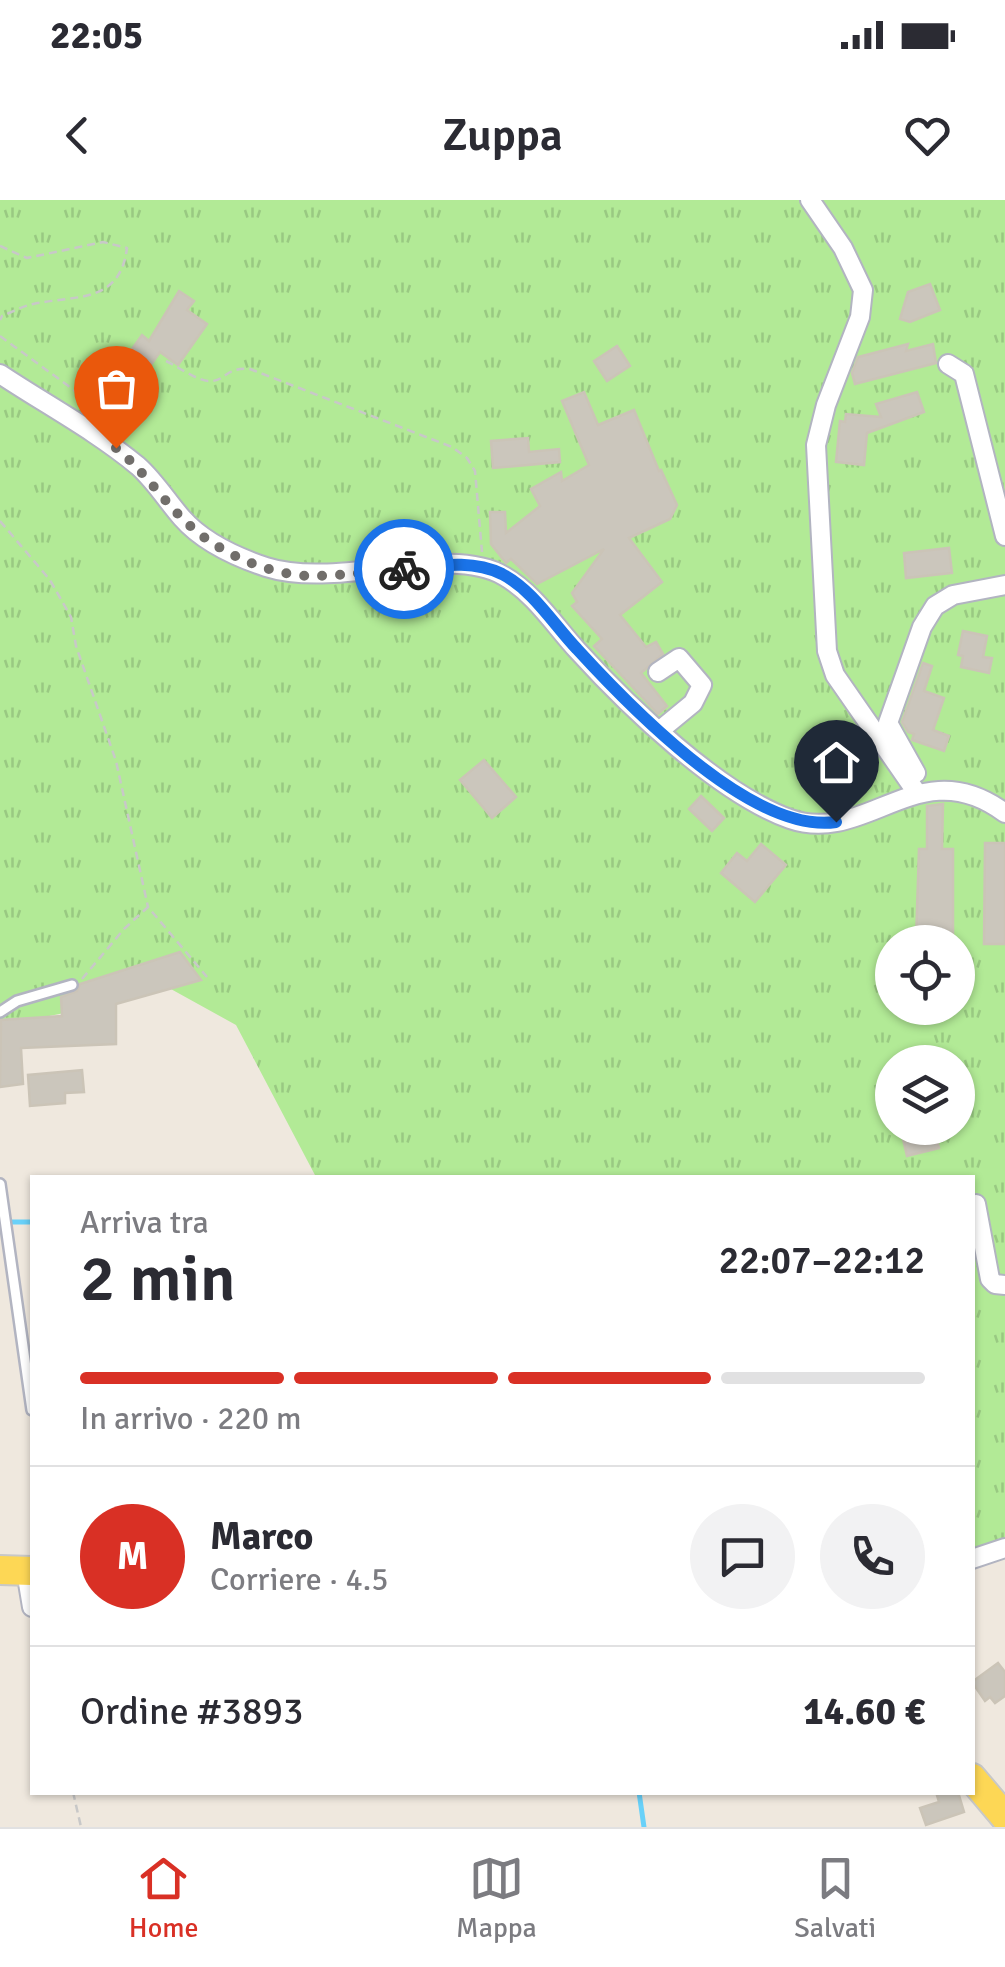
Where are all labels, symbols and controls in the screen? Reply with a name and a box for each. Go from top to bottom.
text: 22:05 [50,12,143,59]
icon: back [50,108,105,163]
text: Zuppa [442,108,563,163]
icon: heart [900,108,955,163]
pin [74,346,159,449]
icon: bag [89,361,144,416]
courier [354,519,454,619]
icon: bike [377,542,432,597]
pin [794,720,879,823]
icon: home [809,735,864,790]
map controls [875,925,975,1145]
button: locate [875,925,975,1025]
button: layers [875,1045,975,1145]
text: Arriva tra [80,1203,209,1242]
text: 22:07–22:12 [719,1237,925,1284]
text: 2 min [80,1239,236,1319]
text: In arrivo · 220 m [80,1399,302,1438]
button: chat [690,1504,795,1609]
button: phone [820,1504,925,1609]
text: Marco [210,1513,313,1560]
text: M [117,1533,148,1580]
text: Corriere · 4.5 [210,1560,389,1599]
text: Ordine #3893 [80,1688,304,1735]
text: 14.60 € [803,1688,925,1735]
tab: Home [129,1851,199,1945]
tab: Mappa [456,1851,537,1945]
tab: Salvati [794,1851,876,1945]

